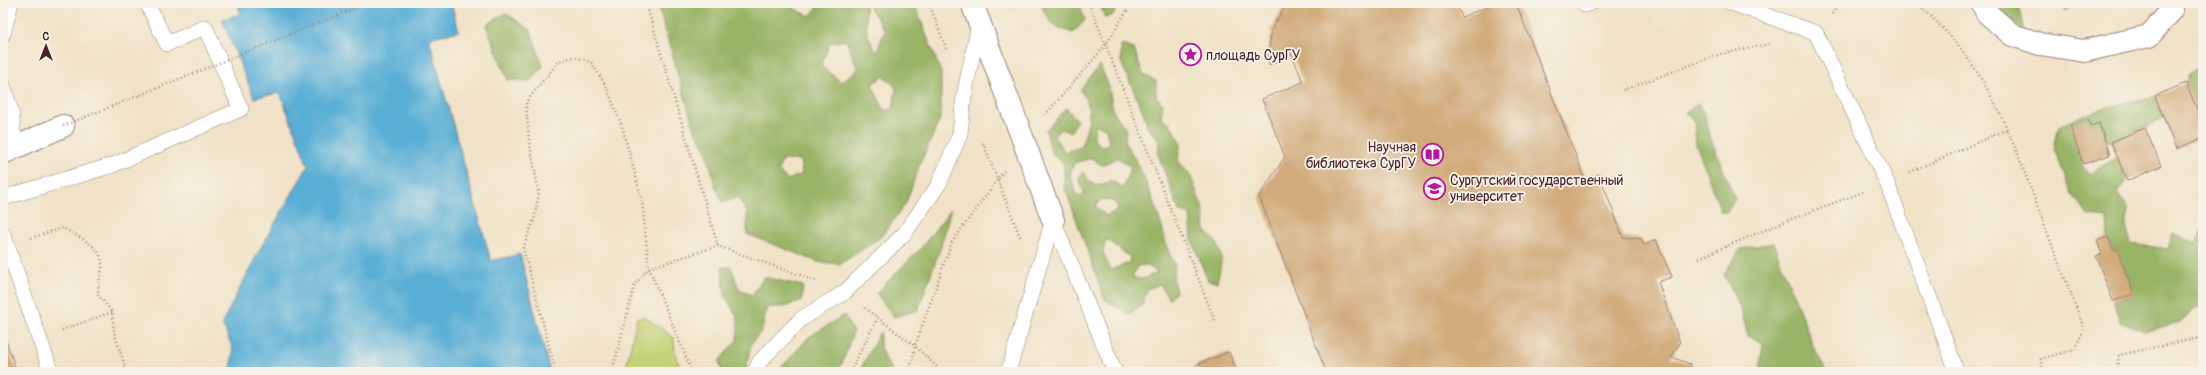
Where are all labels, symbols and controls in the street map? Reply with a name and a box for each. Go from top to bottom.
north arrow [26,26,66,66]
text: С [43,30,50,43]
place icon: площадь СурГУ [1177,42,1203,68]
place label: площадь СурГУ [1206,47,1301,64]
place label: Научная библиотека СурГУ [1306,139,1417,172]
library icon: Научная библиотека СурГУ [1419,142,1445,168]
place label: Сургутский государственный университет [1449,172,1624,205]
school or university icon: Сургутский государственный университет [1421,175,1447,201]

